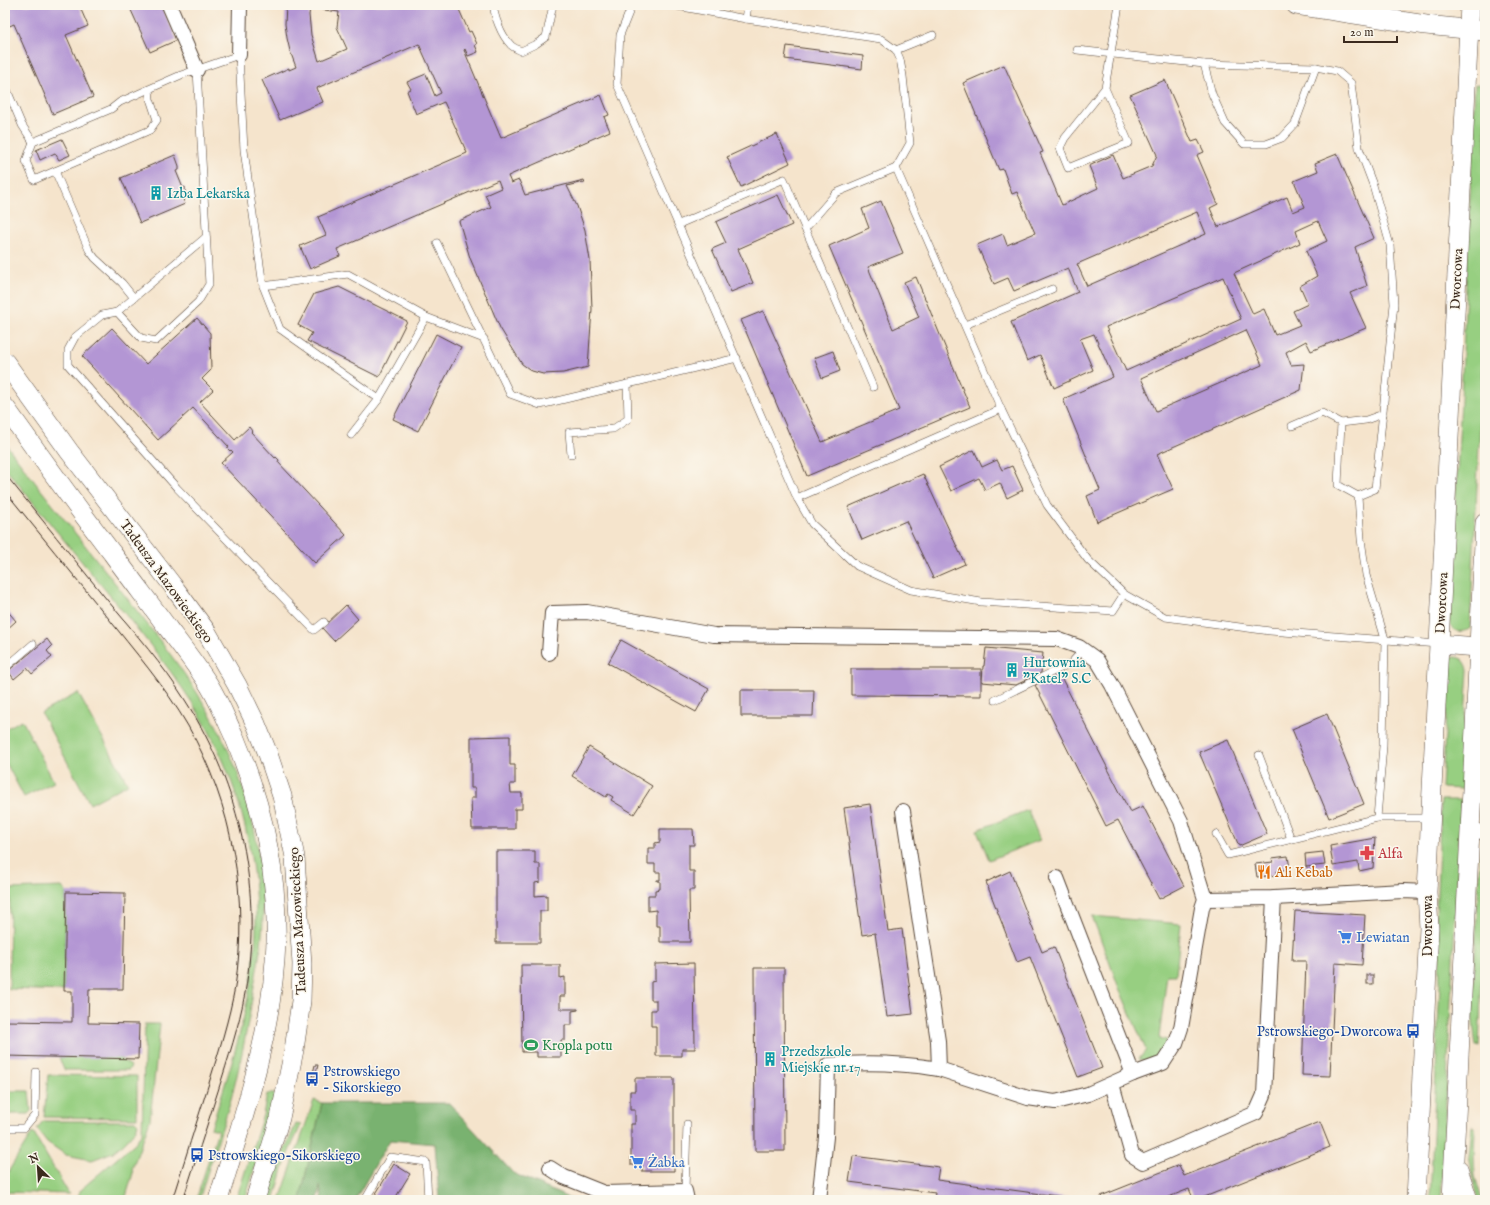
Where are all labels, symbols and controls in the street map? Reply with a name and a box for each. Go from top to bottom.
scale bar [1344,18,1397,44]
text: 20 m [1350,25,1373,40]
building icon: Izba Lekarska [148,185,164,201]
place label: Izba Lekarska [167,185,251,203]
street label: Dworcowa [1446,247,1468,310]
street label: Tadeusza Mazowieckiego [115,516,217,647]
street label: Dworcowa [1431,571,1453,634]
place label: Hurtownia "Katel" S.C [1023,654,1091,688]
building icon: Hurtownia "Katel" S.C [1004,662,1020,678]
pharmacy icon: Alfa [1359,845,1375,861]
place label: Alfa [1377,845,1403,863]
street label: Tadeusza Mazowieckiego [285,846,311,995]
restaurant icon: Ali Kebab [1256,864,1272,880]
place label: Ali Kebab [1274,864,1333,882]
street label: Dworcowa [1419,894,1437,957]
supermarket icon: Lewiatan [1337,929,1353,945]
place label: Lewiatan [1356,929,1410,947]
place label: Pstrowskiego-Dworcowa [1257,1023,1403,1041]
bus stop icon: Pstrowskiego-Dworcowa [1405,1023,1421,1039]
sports icon: Kropla potu [523,1037,539,1053]
place label: Kropla potu [542,1037,612,1055]
place label: Przedszkole Miejskie nr 17 [781,1043,861,1077]
building icon: Przedszkole Miejskie nr 17 [762,1051,778,1067]
place label: Pstrowskiego - Sikorskiego [323,1063,402,1097]
bus stop icon: Pstrowskiego - Sikorskiego [304,1071,320,1087]
north arrow [18,1147,58,1187]
bus stop icon: Pstrowskiego-Sikorskiego [189,1147,205,1163]
place label: Pstrowskiego-Sikorskiego [208,1147,361,1165]
text: N [26,1150,42,1168]
supermarket icon: Żabka [629,1154,645,1170]
place label: Żabka [648,1154,686,1172]

